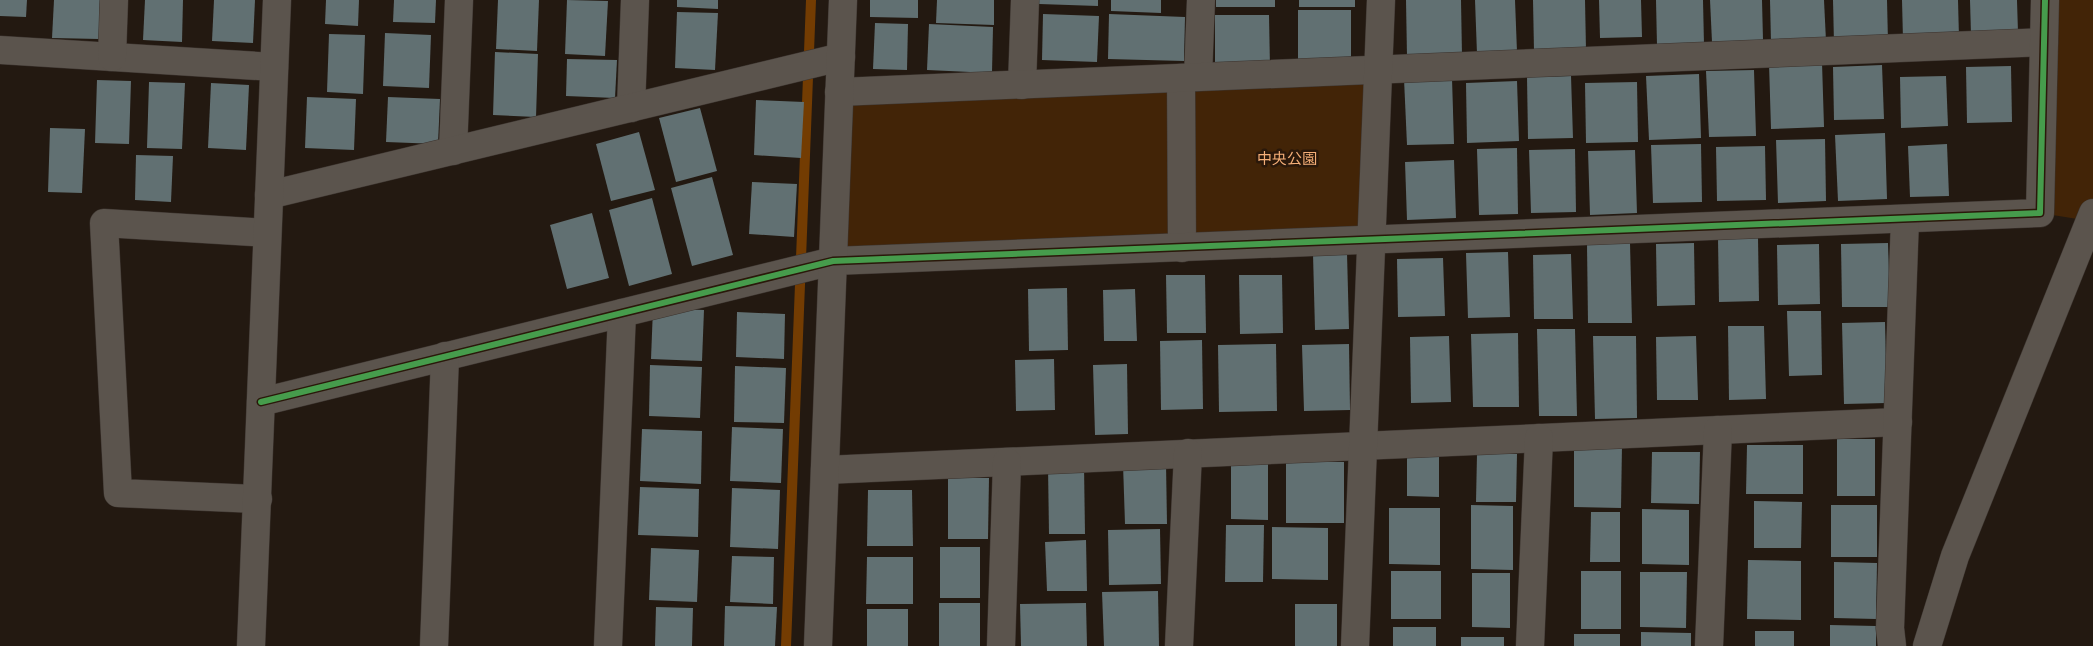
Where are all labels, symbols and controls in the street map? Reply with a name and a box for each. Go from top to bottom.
park label: 中央公園 [1257,149,1317,167]

